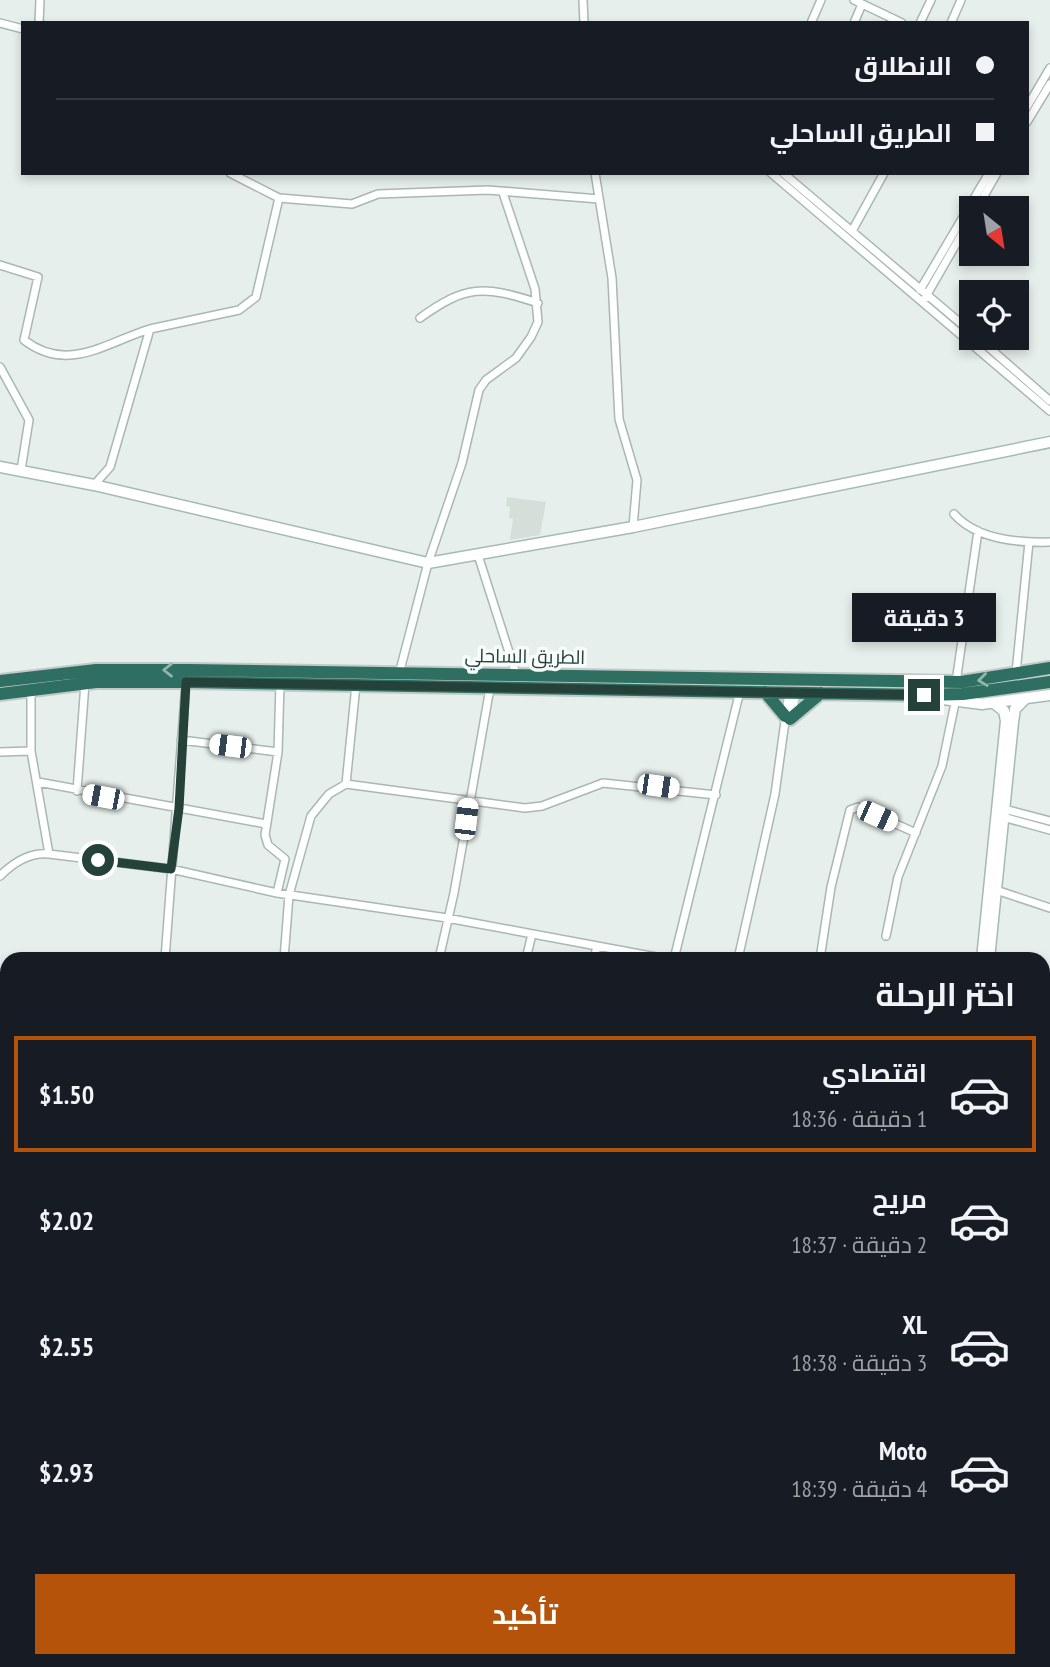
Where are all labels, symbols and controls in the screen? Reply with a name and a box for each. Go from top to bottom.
text: الانطلاق [854,49,952,82]
text: الطريق الساحلي [770,116,952,149]
north arrow [959,196,1029,266]
map controls [959,196,1029,350]
button: locate [959,280,1029,350]
callout: 3 دقيقة [852,594,996,642]
text: 3 دقيقة [884,603,964,632]
street label: الطريق الساحلي [464,643,586,672]
one-way arrow [162,662,172,678]
one-way arrow [977,672,989,687]
route end [908,679,940,711]
car [208,733,253,759]
car [636,773,681,799]
car [81,783,126,811]
car [454,797,479,841]
car [854,798,901,834]
route start [82,844,114,876]
text: اختر الرحلة [875,973,1015,1015]
text: اقتصادي [822,1056,927,1089]
icon: car [948,1063,1011,1126]
text: $1.50 [39,1078,94,1111]
text: 1 دقيقة · 18:36 [791,1104,927,1133]
text: مريح [872,1182,927,1215]
icon: car [948,1189,1011,1252]
text: $2.02 [39,1204,94,1237]
text: 2 دقيقة · 18:37 [791,1230,927,1259]
text: XL [902,1308,927,1341]
icon: car [948,1315,1011,1378]
text: $2.55 [39,1330,94,1363]
text: 3 دقيقة · 18:38 [791,1348,927,1377]
text: Moto [879,1434,927,1467]
icon: car [948,1441,1011,1504]
text: $2.93 [39,1456,94,1489]
text: 4 دقيقة · 18:39 [791,1474,927,1503]
button: تأكيد [35,1574,1015,1654]

